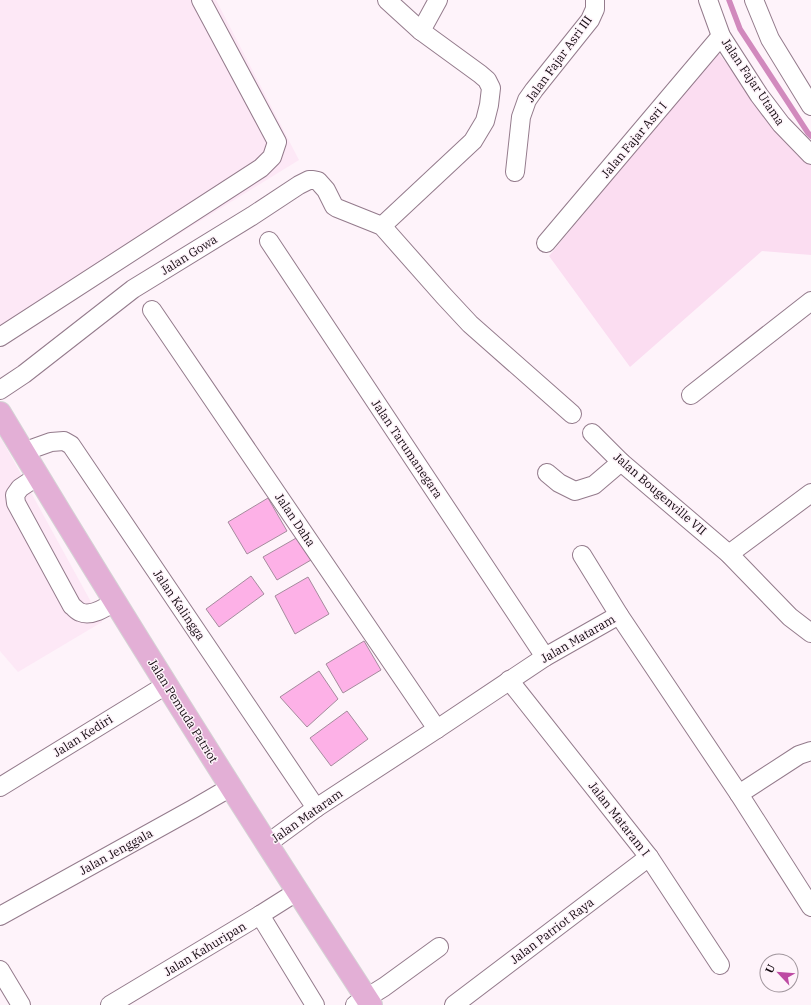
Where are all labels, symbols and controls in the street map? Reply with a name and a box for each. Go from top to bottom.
street label: Jalan Fajar Asri III [522,13,595,105]
street label: Jalan Fajar Utama [719,35,788,129]
street label: Jalan Fajar Asri I [597,99,670,181]
street label: Jalan Gowa [158,231,220,278]
street label: Jalan Tarumanegara [369,396,446,502]
street label: Jalan Bougenville VII [611,449,710,538]
street label: Jalan Daha [272,490,319,550]
street label: Jalan Kalingga [150,567,209,643]
street label: Jalan Mataram [538,611,618,666]
street label: Jalan Pemuda Patriot [145,656,222,766]
street label: Jalan Kediri [50,711,116,760]
street label: Jalan Mataram I [586,778,653,859]
street label: Jalan Mataram [268,785,346,846]
street label: Jalan Jenggala [76,825,156,878]
street label: Jalan Patriot Raya [507,894,597,967]
street label: Jalan Kahuripan [161,918,249,979]
north arrow [759,953,799,993]
text: U [762,961,778,975]

